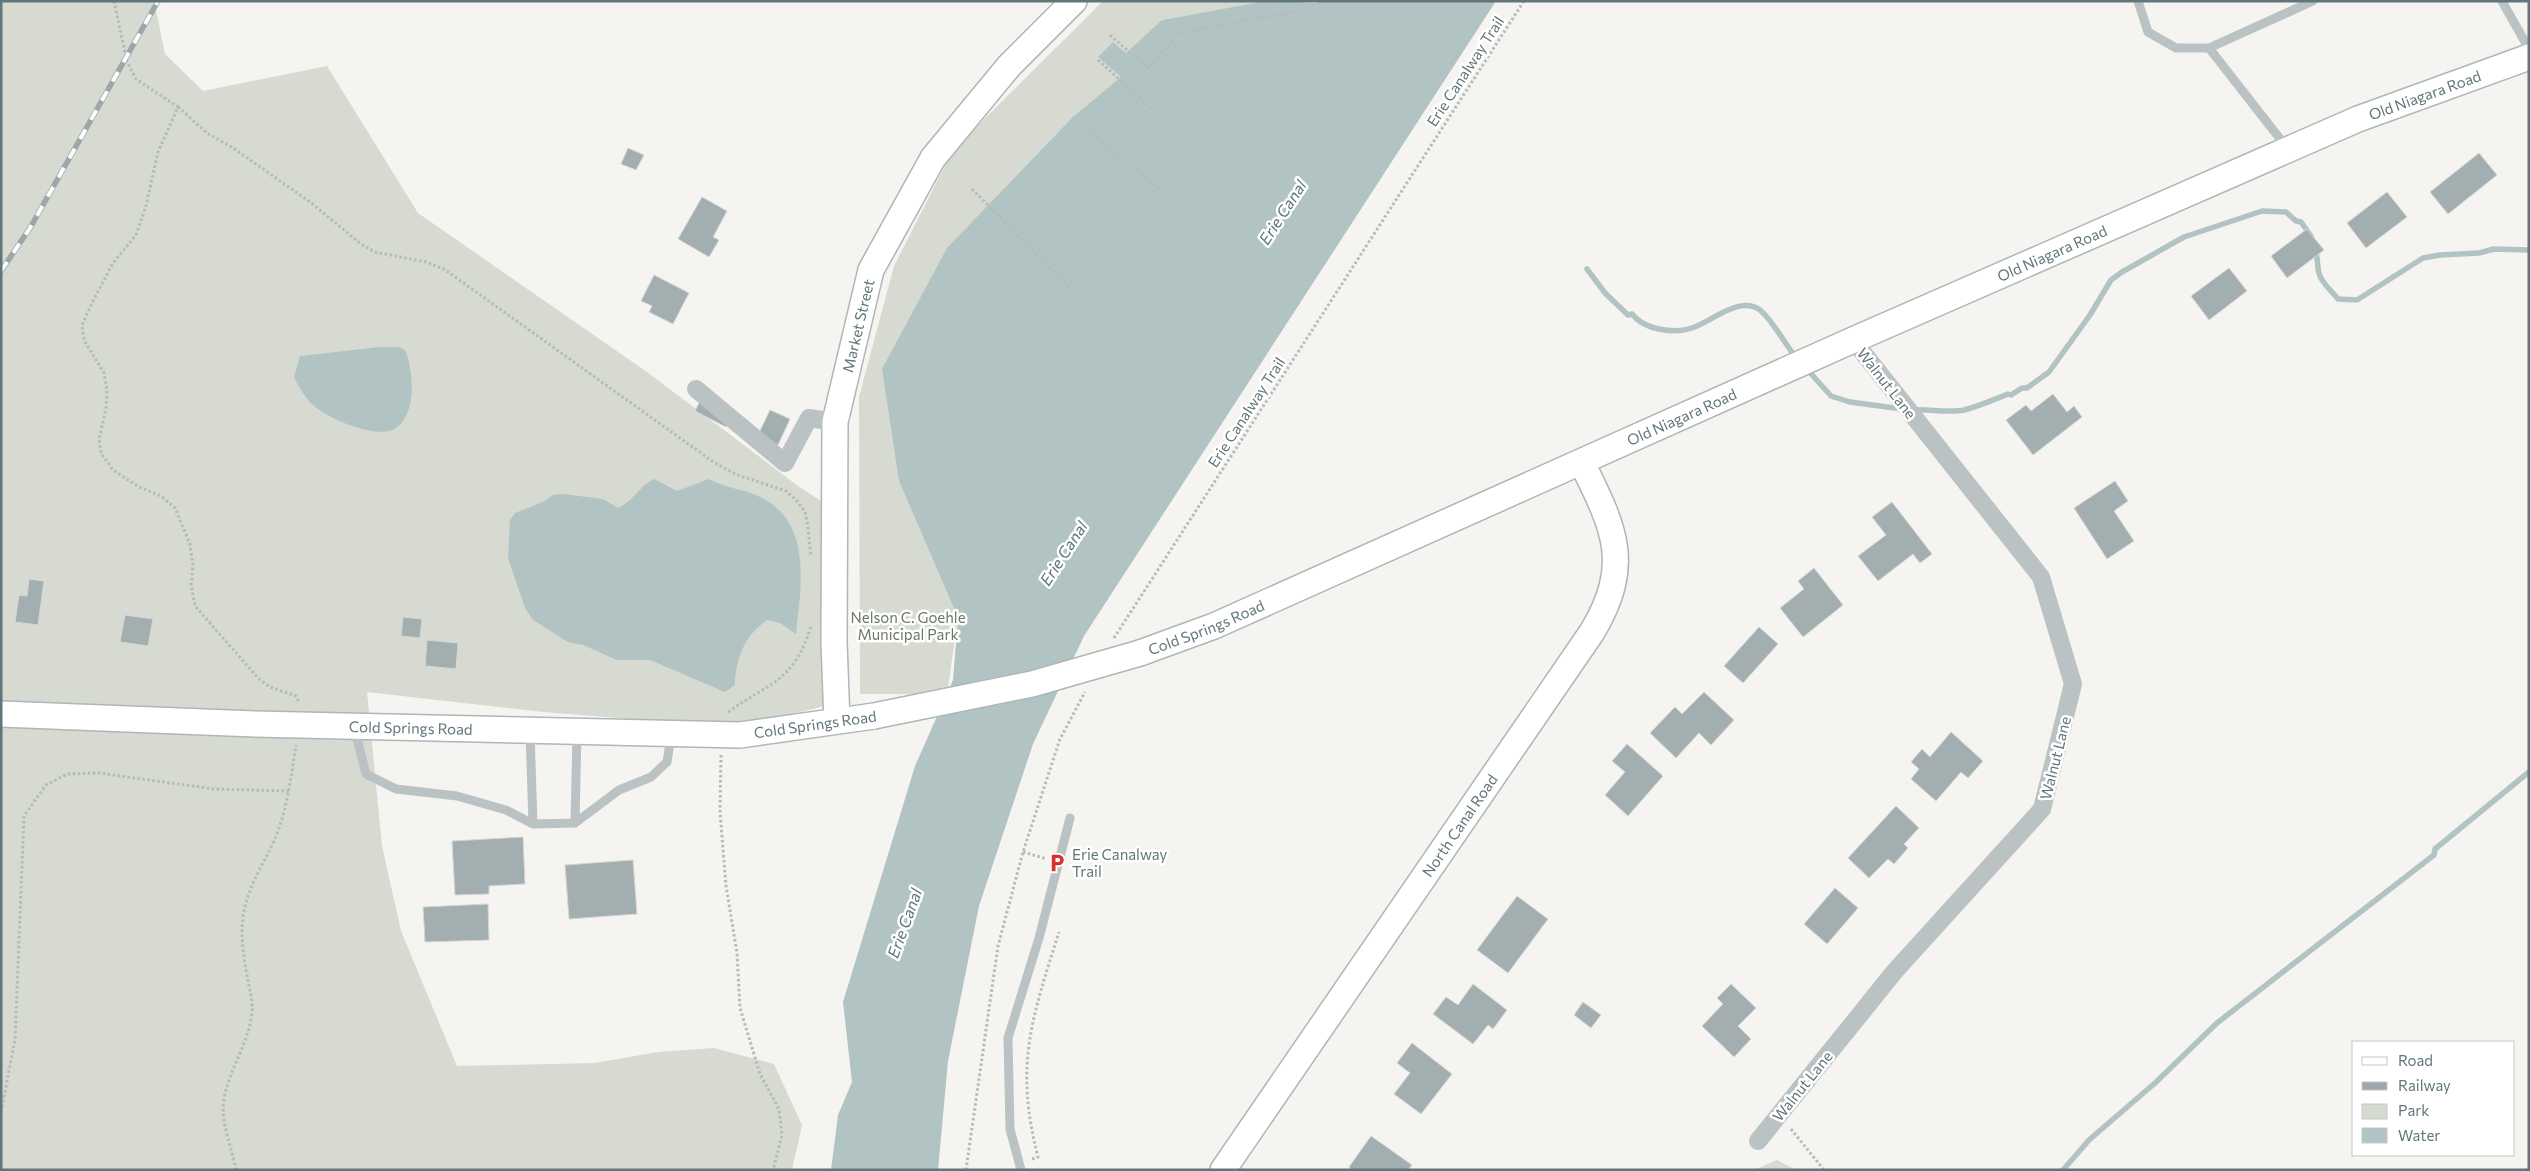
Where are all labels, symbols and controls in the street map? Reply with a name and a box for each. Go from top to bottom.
street label: Erie Canalway Trail [1423,13,1507,129]
street label: Old Niagara Road [2366,66,2483,123]
water label: Erie Canal [1254,176,1310,248]
street label: Old Niagara Road [1994,221,2110,285]
street label: Market Street [838,277,878,374]
street label: Walnut Lane [1854,344,1920,422]
street label: Erie Canalway Trail [1204,354,1288,470]
street label: Old Niagara Road [1624,384,1739,449]
water label: Erie Canal [1035,517,1091,589]
street label: Cold Springs Road [1146,596,1267,658]
park label: Nelson C. Goehle Municipal Park [850,608,966,643]
street label: Cold Springs Road [753,706,877,742]
street label: Walnut Lane [2036,714,2074,801]
street label: Cold Springs Road [349,717,473,738]
street label: North Canal Road [1418,771,1501,880]
place label: Erie Canalway Trail [1072,845,1167,880]
parking icon: Erie Canalway Trail [1046,852,1068,874]
water label: Erie Canal [883,885,926,960]
legend [2352,1041,2515,1156]
street label: Walnut Lane [1768,1047,1836,1125]
text: Road [2398,1051,2433,1069]
text: Railway [2398,1076,2451,1094]
text: Park [2398,1101,2429,1119]
text: Water [2398,1126,2440,1144]

